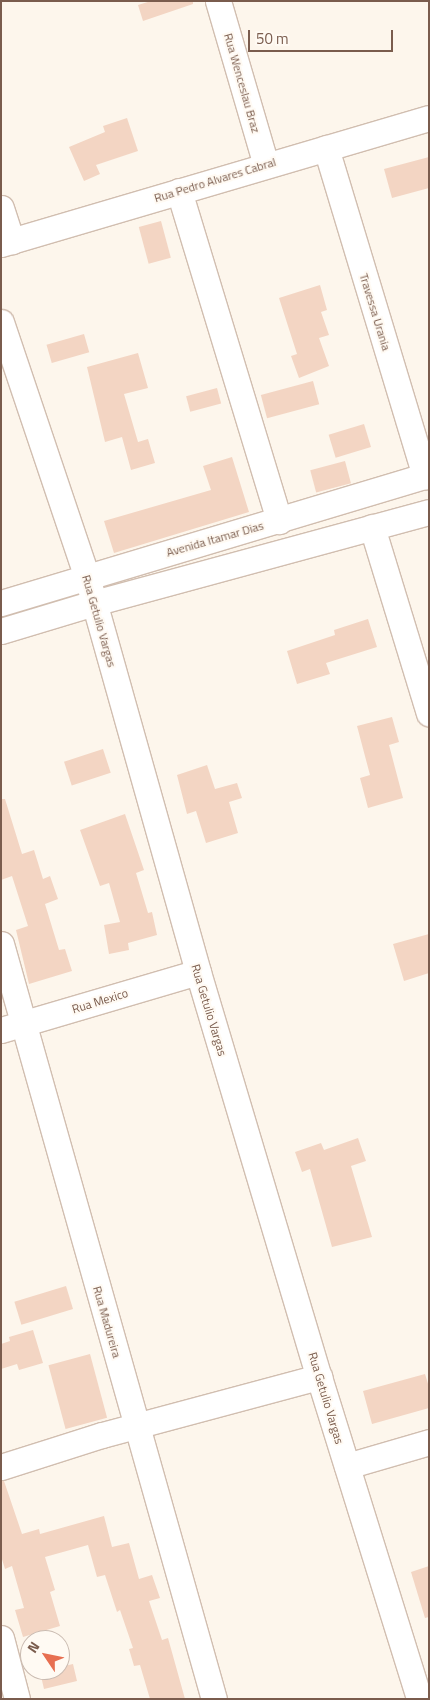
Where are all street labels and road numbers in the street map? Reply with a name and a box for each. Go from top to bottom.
street label: Rua Wenceslau Braz [221,32,263,134]
street label: Rua Pedro Alvares Cabral [152,155,278,205]
street label: Travessa Urania [356,272,394,352]
street label: Avenida Itamar Dias [165,518,265,560]
street label: Rua Getulio Vargas [79,573,119,669]
street label: Rua Getulio Vargas [188,962,230,1058]
street label: Rua Mexico [70,986,130,1016]
street label: Rua Madureira [90,1284,124,1360]
street label: Rua Getulio Vargas [305,1350,347,1446]

